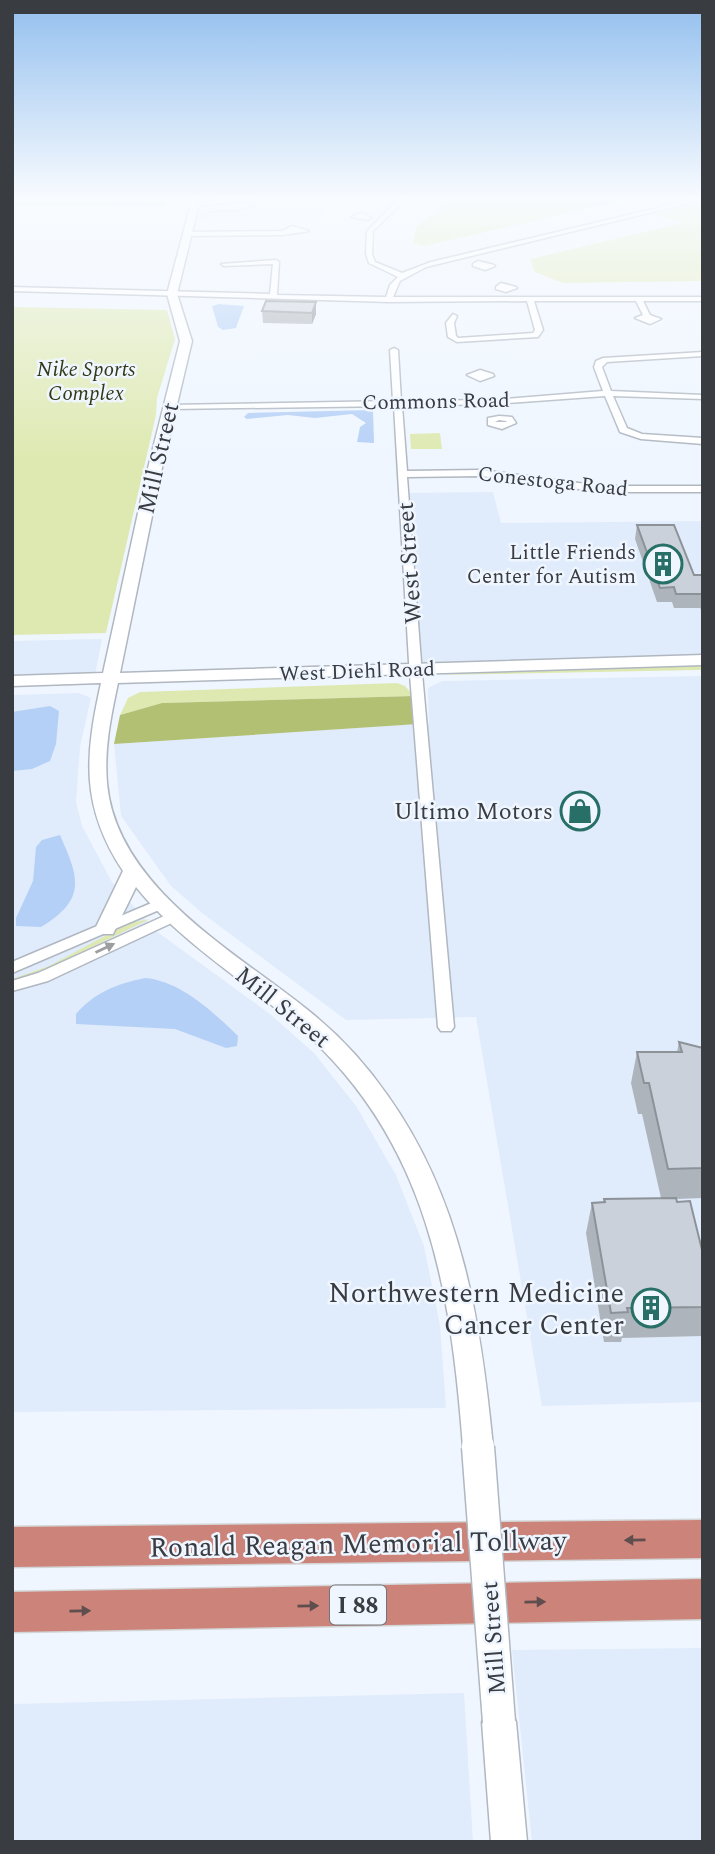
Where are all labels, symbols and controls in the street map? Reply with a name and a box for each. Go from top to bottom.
park label: Nike Sports Complex [37,354,136,410]
street label: Commons Road [362,385,510,419]
street label: Mill Street [129,399,189,518]
street label: Conestoga Road [476,458,630,506]
street label: West Street [388,501,432,625]
place label: Little Friends Center for Autism [467,537,636,593]
building icon: Little Friends Center for Autism [642,543,684,585]
street label: West Diehl Road [279,653,435,691]
shop icon: Ultimo Motors [559,790,601,832]
place label: Ultimo Motors [394,794,553,830]
one-way arrow [95,942,115,954]
street label: Mill Street [227,958,338,1058]
place label: Northwestern Medicine Cancer Center [328,1272,624,1347]
building icon: Northwestern Medicine Cancer Center [630,1287,672,1329]
street label: Ronald Reagan Memorial Tollway [149,1519,569,1570]
one-way arrow [623,1534,645,1545]
street label: Mill Street [472,1580,516,1696]
road number: I 88 [330,1586,386,1624]
one-way arrow [525,1596,547,1608]
one-way arrow [297,1601,319,1612]
one-way arrow [70,1605,92,1616]

